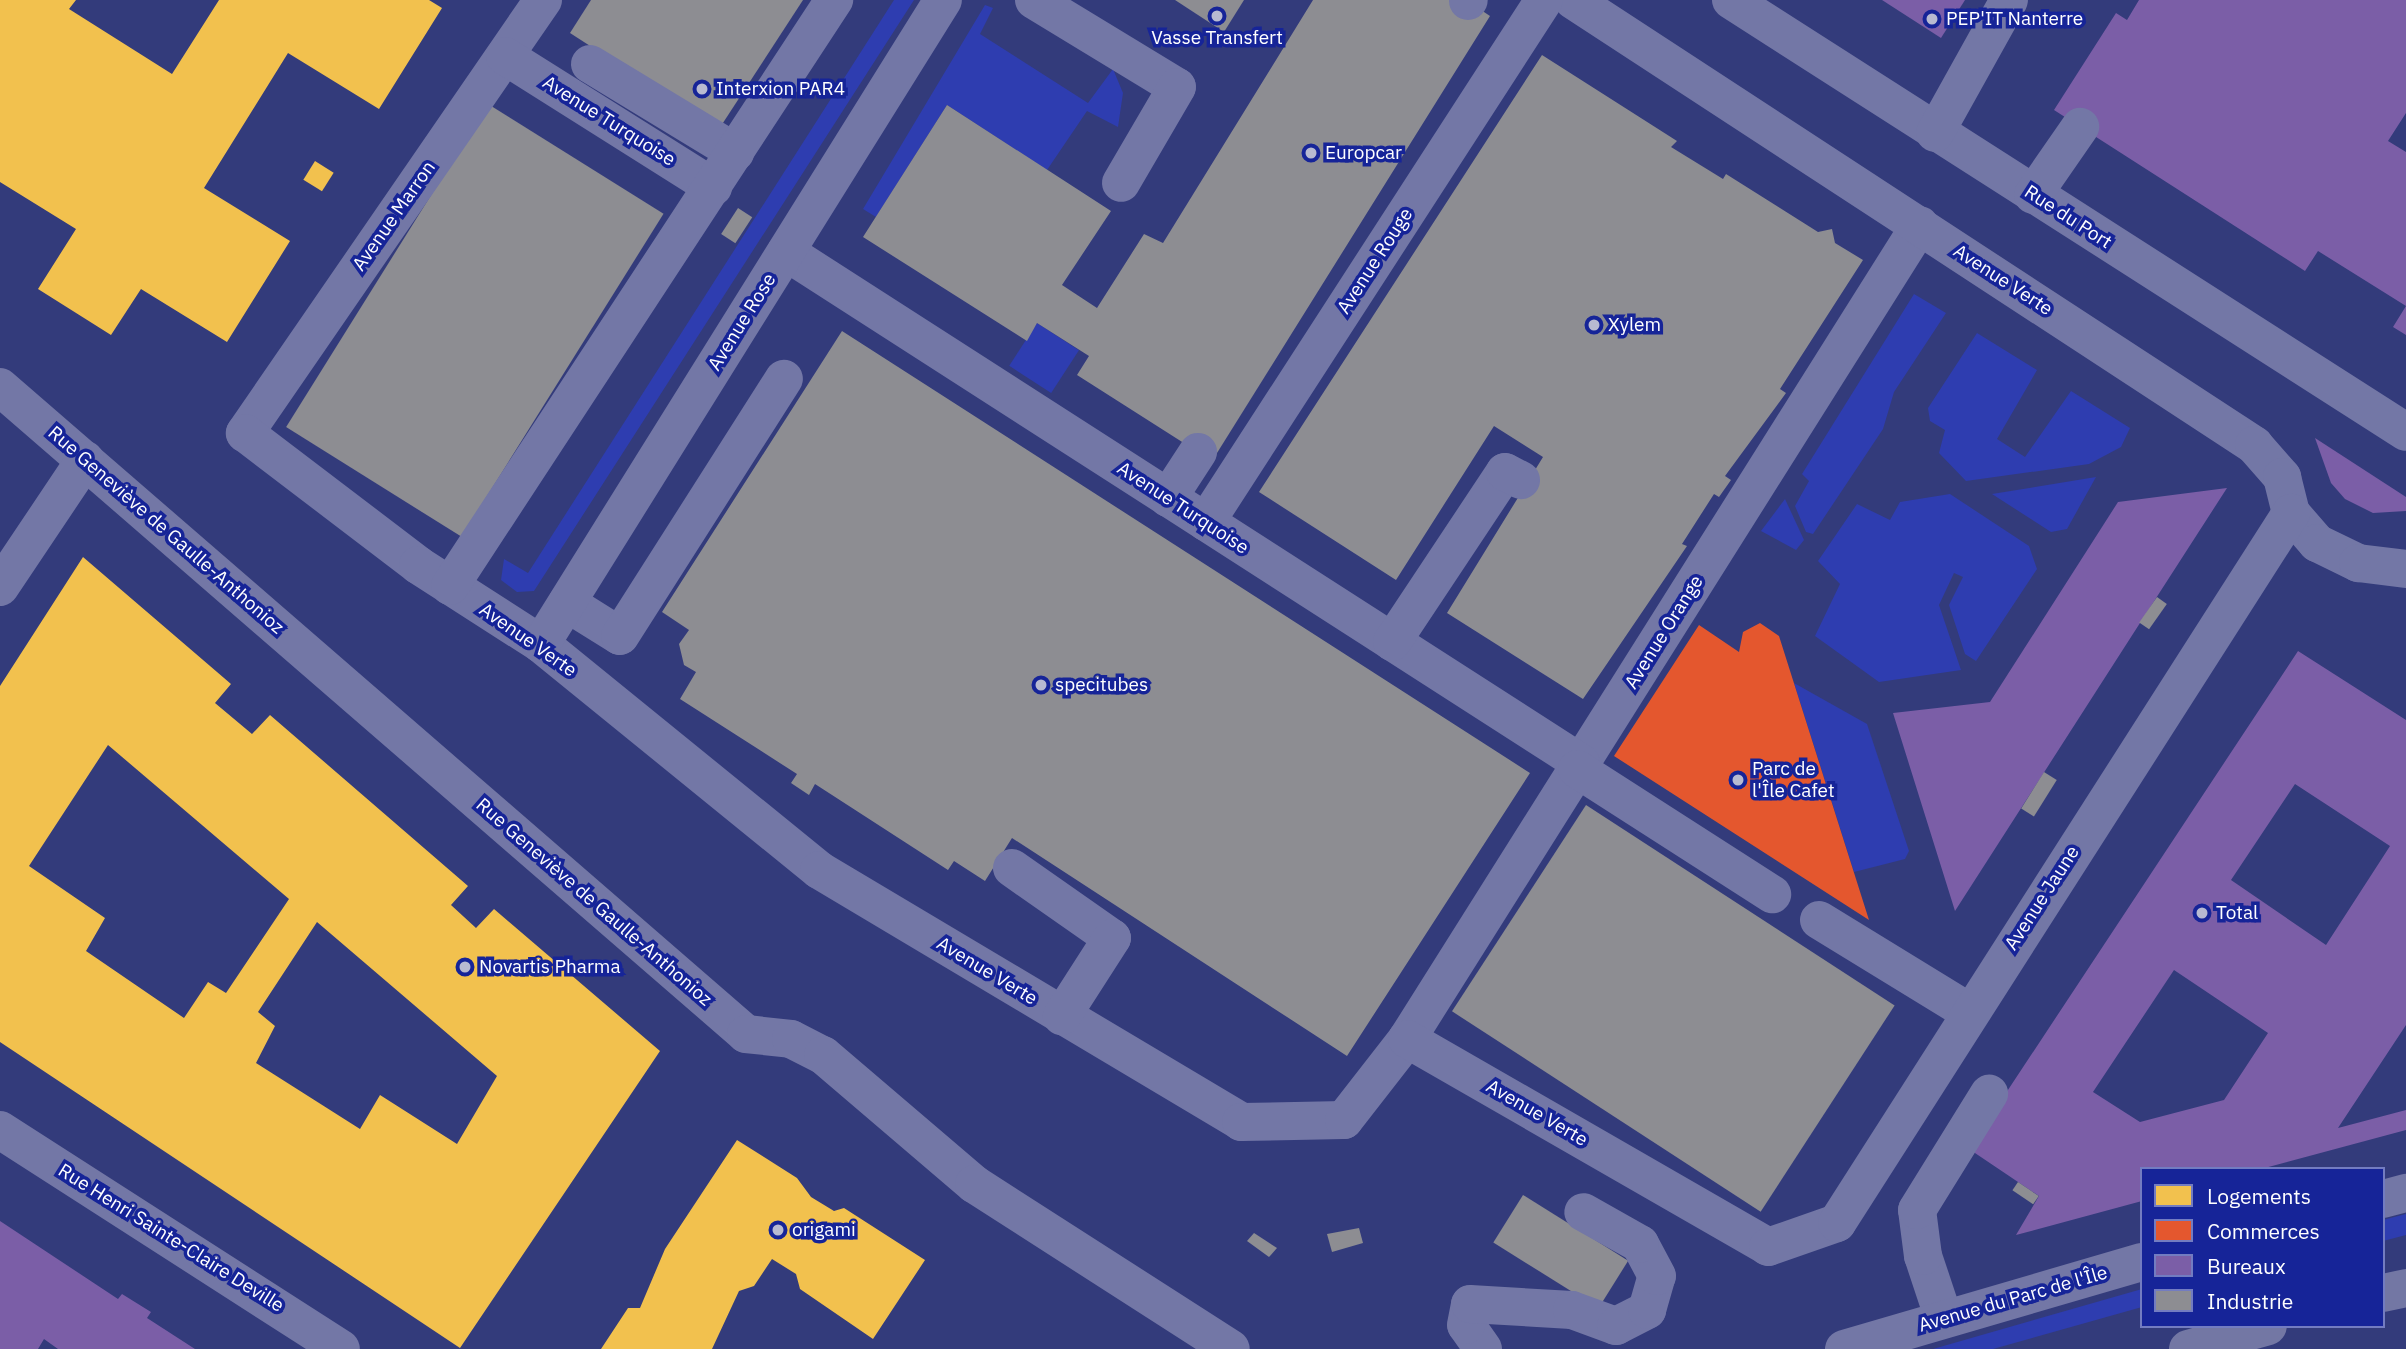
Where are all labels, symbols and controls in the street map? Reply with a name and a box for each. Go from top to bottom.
marker: Vasse Transfert [1209,8,1225,24]
place label: PEP'IT Nanterre [1946,8,2083,30]
marker: PEP'IT Nanterre [1924,11,1940,27]
place label: Vasse Transfert [1151,27,1283,49]
street label: Avenue Turquoise [538,71,680,171]
place label: Interxion PAR4 [716,78,845,100]
marker: Interxion PAR4 [694,81,710,97]
place label: Europcar [1325,142,1402,164]
marker: Europcar [1303,145,1319,161]
street label: Avenue Marron [348,157,440,275]
street label: Rue du Port [2020,180,2116,254]
street label: Avenue Rouge [1332,204,1418,318]
street label: Avenue Verte [1949,240,2057,320]
street label: Avenue Rose [703,269,781,375]
place label: Xylem [1608,314,1661,336]
marker: Xylem [1586,317,1602,333]
street label: Rue Geneviève de Gaulle-Anthonioz [43,421,289,639]
street label: Avenue Turquoise [1113,457,1253,559]
street label: Avenue Orange [1620,571,1708,693]
street label: Avenue Verte [475,598,581,682]
place label: specitubes [1055,674,1148,696]
marker: specitubes [1033,677,1049,693]
place label: Parc de l'Île Cafet [1752,758,1835,802]
marker: Parc de l'Île Cafet [1730,772,1746,788]
street label: Rue Geneviève de Gaulle-Anthonioz [471,793,717,1011]
street label: Avenue Jaune [2000,842,2084,954]
place label: Total [2216,902,2258,924]
marker: Total [2194,905,2210,921]
street label: Avenue Verte [933,932,1041,1010]
place label: Novartis Pharma [479,956,621,978]
marker: Novartis Pharma [457,959,473,975]
street label: Avenue Verte [1482,1075,1592,1151]
street label: Rue Henri Sainte-Claire Deville [54,1159,288,1317]
legend [2140,1167,2385,1328]
text: Logements [2207,1182,2311,1210]
text: Commerces [2207,1217,2320,1245]
place label: origami [792,1219,856,1241]
marker: origami [770,1222,786,1238]
text: Bureaux [2207,1252,2286,1280]
street label: Avenue du Parc de l'Île [1916,1261,2110,1337]
text: Industrie [2207,1287,2293,1315]

